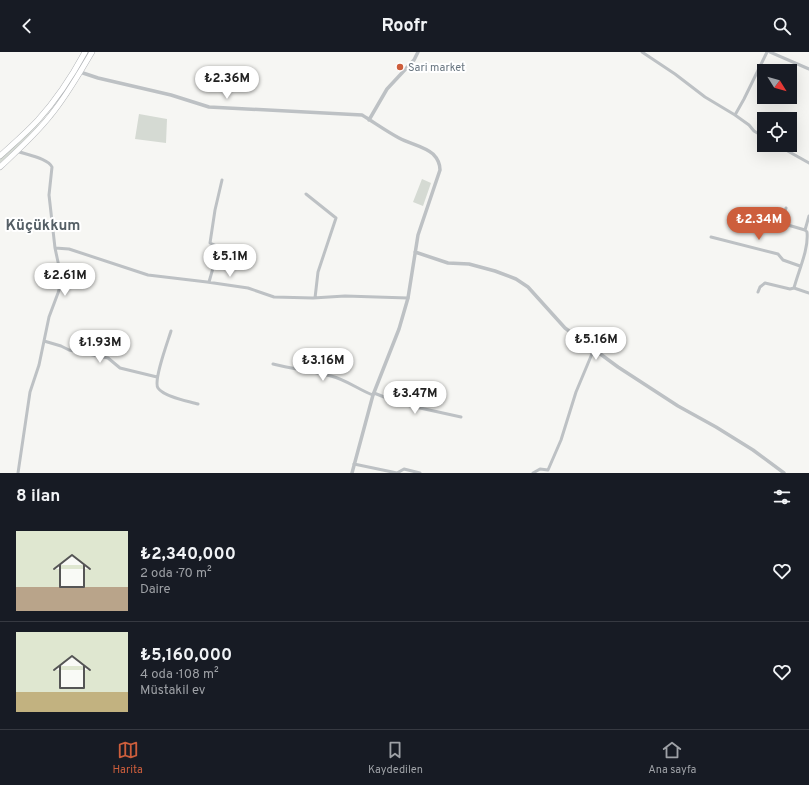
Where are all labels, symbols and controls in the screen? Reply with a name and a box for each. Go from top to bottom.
icon: back [16,15,38,37]
text: Roofr [381,15,428,38]
icon: search [771,15,793,37]
place label: Sari market [408,61,465,75]
marker: Sari market [395,62,405,72]
north arrow [757,64,797,104]
map controls [757,64,797,152]
pin: ₺2.36M [194,66,260,100]
text: ₺2.36M [204,71,250,87]
button: locate [757,112,797,152]
pin: ₺2.34M [726,207,792,241]
text: ₺2.34M [736,212,782,228]
district label: Küçükkum [6,217,80,236]
pin: ₺5.1M [202,244,258,278]
text: ₺5.1M [212,249,248,265]
pin: ₺2.61M [32,263,98,297]
text: ₺2.61M [43,268,87,284]
pin: ₺5.16M [563,327,629,361]
pin: ₺1.93M [67,330,133,364]
text: ₺5.16M [574,332,618,348]
text: ₺1.93M [78,335,122,351]
pin: ₺3.16M [290,348,356,382]
text: ₺3.16M [302,353,344,369]
pin: ₺3.47M [382,381,448,415]
text: ₺3.47M [392,386,438,402]
text: 8 ilan [16,486,60,508]
icon: filters [771,486,793,508]
text: ₺2,340,000 [140,544,236,566]
icon: home [48,547,96,595]
icon: heart [771,560,793,582]
text: 2 oda · 70 m² [140,566,212,582]
text: Daire [140,582,171,598]
text: ₺5,160,000 [140,645,232,667]
icon: home [48,648,96,696]
icon: heart [771,661,793,683]
text: 4 oda · 108 m² [140,667,219,683]
text: Müstakil ev [140,683,205,699]
tab: Harita [113,739,143,777]
tab: Kaydedilen [368,739,423,777]
tab: Ana sayfa [648,739,696,777]

